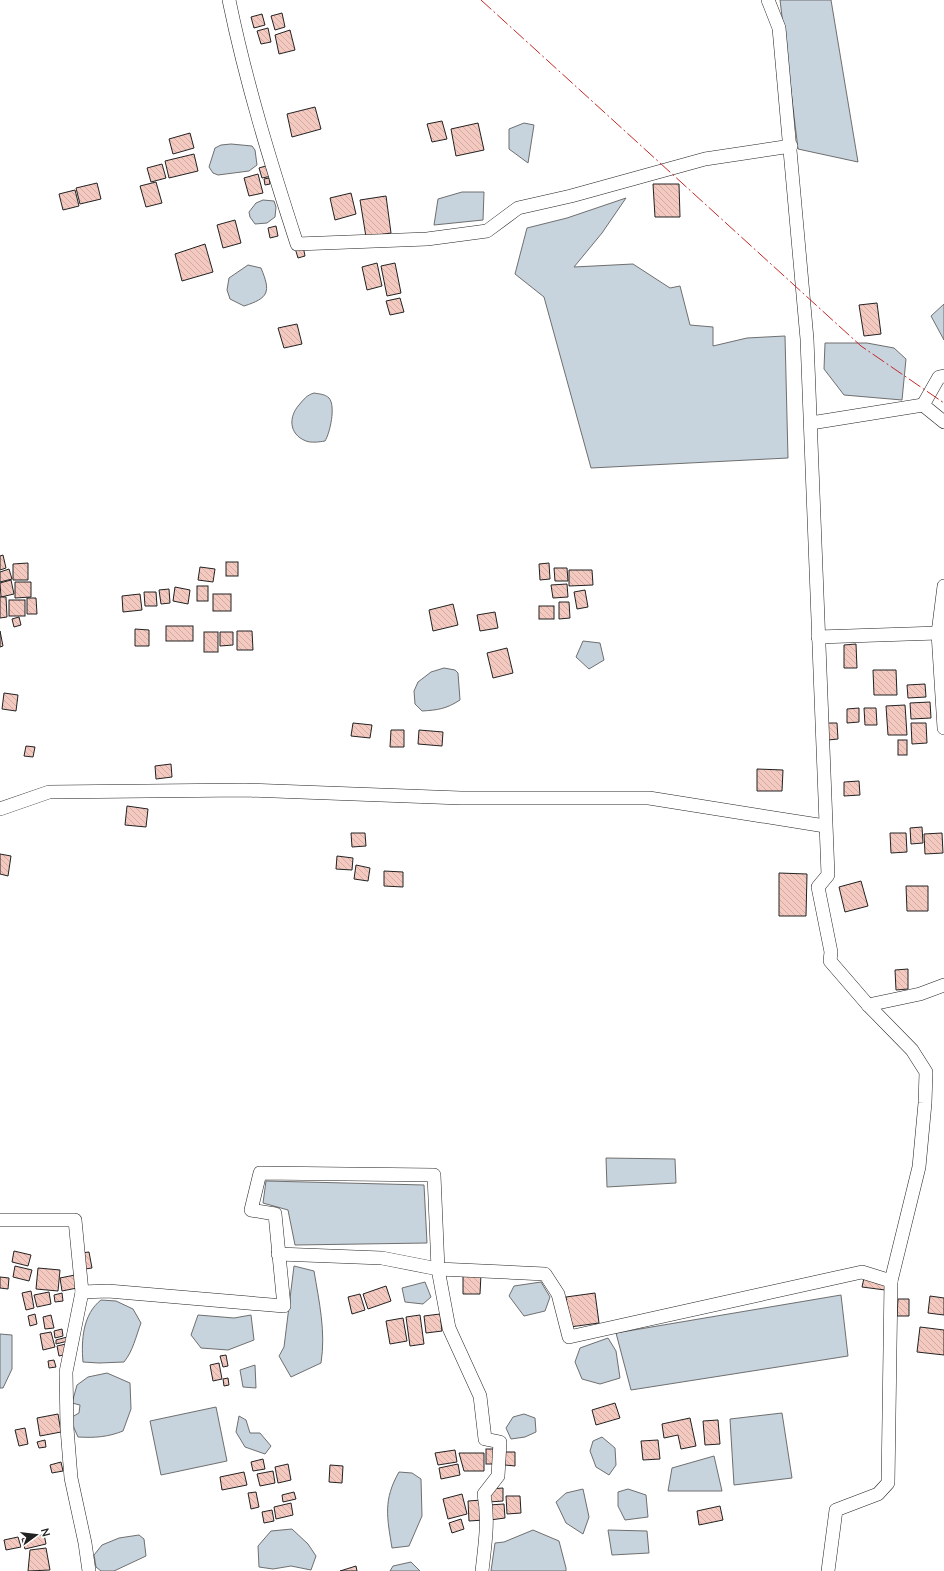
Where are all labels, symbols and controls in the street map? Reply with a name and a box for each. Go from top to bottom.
north arrow [16,1515,56,1555]
text: N [37,1527,53,1538]

